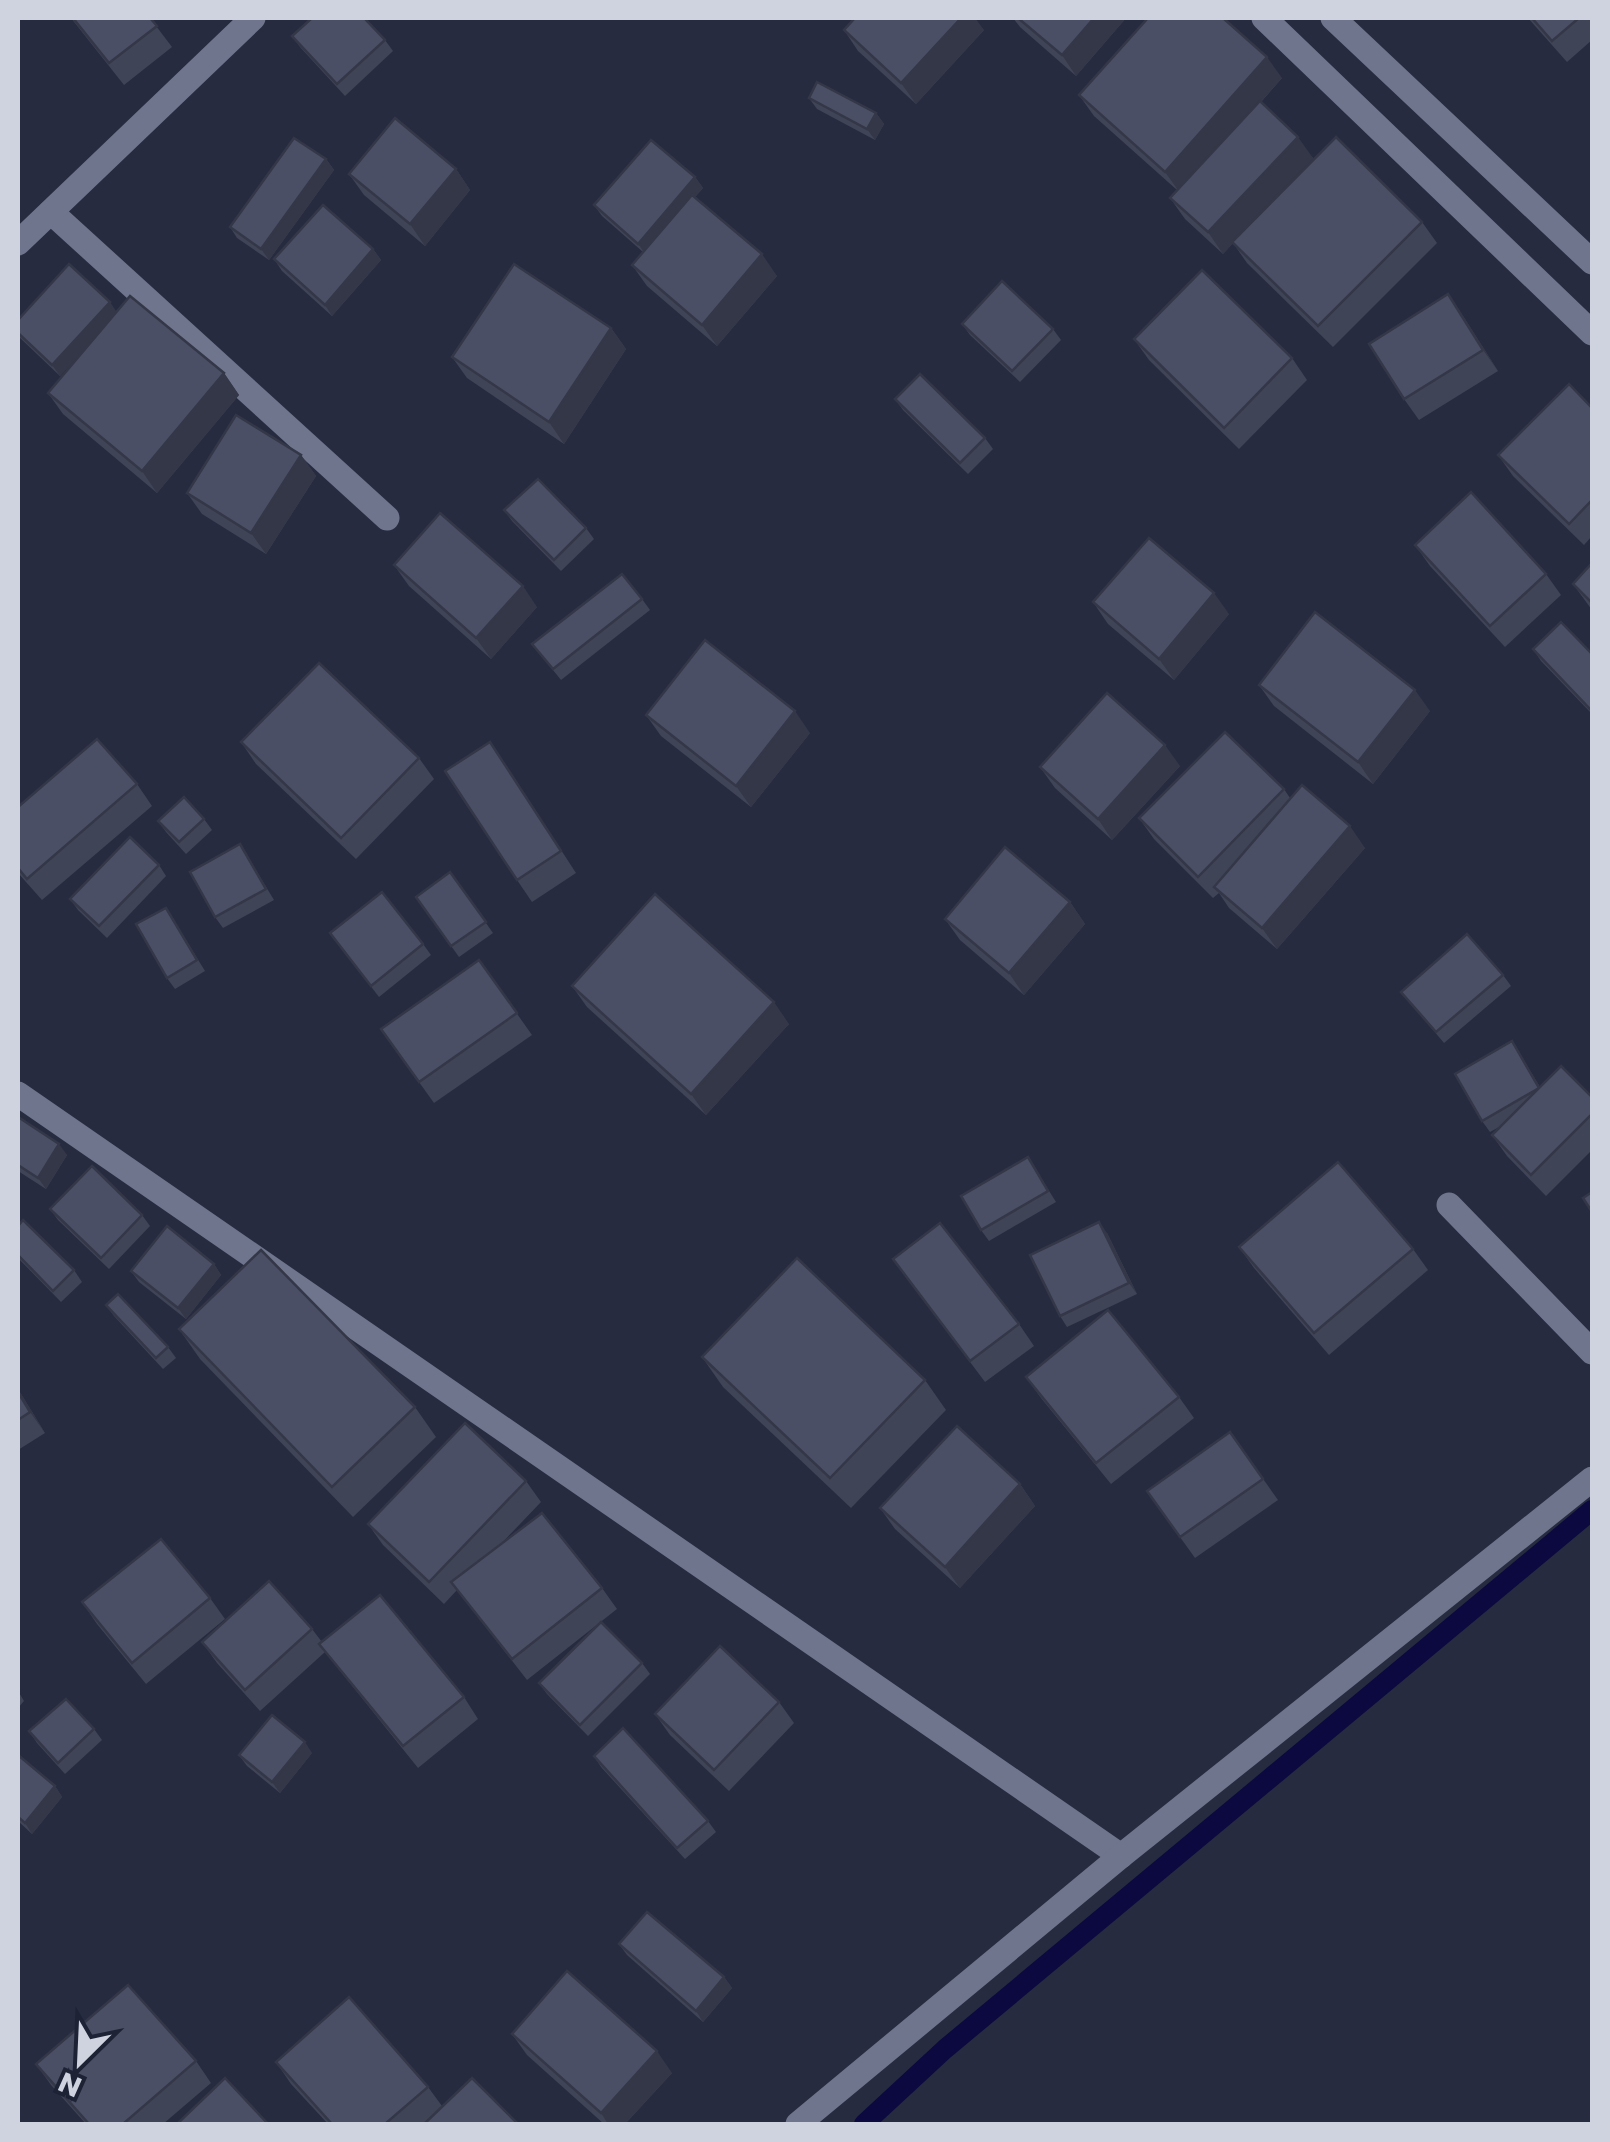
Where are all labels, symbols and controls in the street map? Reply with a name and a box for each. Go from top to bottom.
north arrow [30,2012,130,2112]
text: N [52,2062,88,2106]

